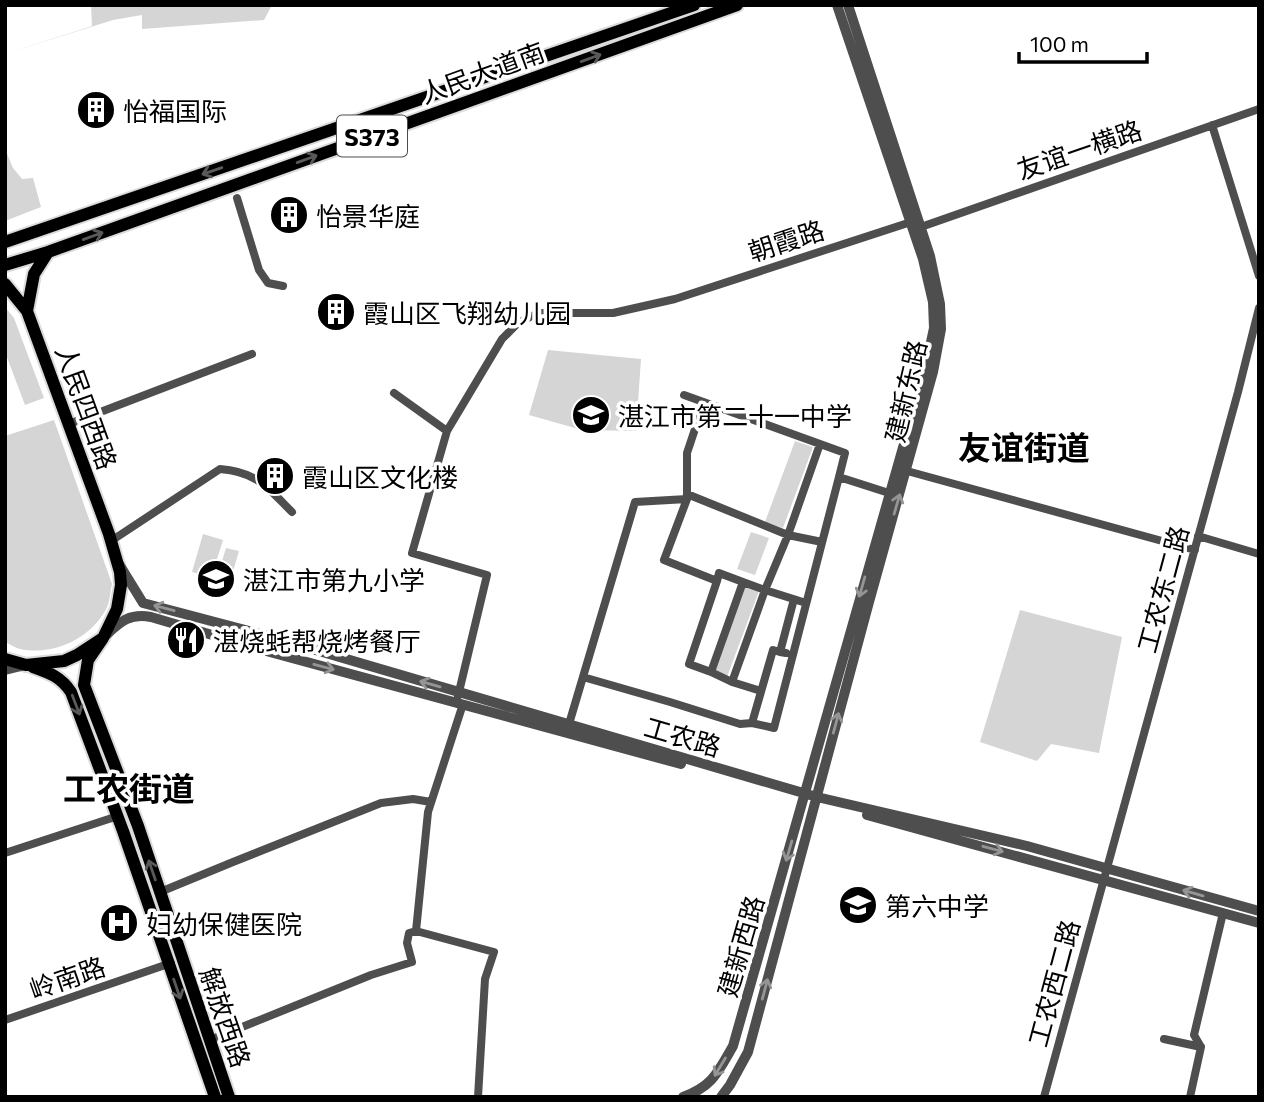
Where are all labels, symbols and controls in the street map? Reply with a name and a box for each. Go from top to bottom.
scale bar [1019,21,1147,65]
text: 100 m [1030,31,1089,56]
street label: 人民大道南 [416,35,548,109]
one-way arrow [579,51,601,63]
building icon: 怡福国际 [75,89,117,131]
place label: 怡福国际 [123,95,227,126]
street label: 友谊一横路 [1012,113,1146,185]
road number: S373 [337,116,407,156]
one-way arrow [296,152,318,164]
one-way arrow [202,166,224,178]
building icon: 怡景华庭 [268,194,310,236]
place label: 怡景华庭 [316,200,420,231]
street label: 朝霞路 [744,213,828,267]
one-way arrow [82,229,104,241]
building icon: 霞山区飞翔幼儿园 [315,291,357,333]
place label: 霞山区飞翔幼儿园 [363,297,571,328]
street label: 建新东路 [878,337,932,445]
street label: 人民四西路 [50,341,124,473]
school or university icon: 湛江市第二十一中学 [570,394,612,436]
place label: 湛江市第二十一中学 [618,400,852,431]
district label: 友谊街道 [958,426,1090,467]
building icon: 霞山区文化楼 [254,455,296,497]
place label: 霞山区文化楼 [302,461,458,492]
one-way arrow [892,493,905,515]
street label: 工农东二路 [1130,522,1194,656]
school or university icon: 湛江市第九小学 [195,558,237,600]
place label: 湛江市第九小学 [243,564,425,595]
one-way arrow [855,576,868,598]
one-way arrow [154,601,176,614]
restaurant icon: 湛烧蚝帮烧烤餐厅 [165,619,207,661]
place label: 湛烧蚝帮烧烤餐厅 [213,625,421,656]
one-way arrow [313,661,335,674]
one-way arrow [420,676,442,689]
one-way arrow [70,694,83,716]
street label: 工农路 [641,710,725,762]
one-way arrow [831,712,844,734]
district label: 工农街道 [63,767,195,808]
one-way arrow [782,840,795,862]
one-way arrow [981,843,1003,856]
one-way arrow [145,859,158,881]
school or university icon: 第六中学 [837,884,879,926]
one-way arrow [1182,885,1204,898]
place label: 第六中学 [885,890,989,921]
street label: 建新西路 [711,892,769,1000]
hospital icon: 妇幼保健医院 [98,902,140,944]
place label: 妇幼保健医院 [146,908,302,939]
street label: 工农西二路 [1021,916,1085,1050]
street label: 岭南路 [25,950,109,1004]
street label: 解放西路 [194,963,258,1071]
one-way arrow [172,977,184,999]
one-way arrow [759,979,772,1001]
one-way arrow [713,1057,727,1077]

